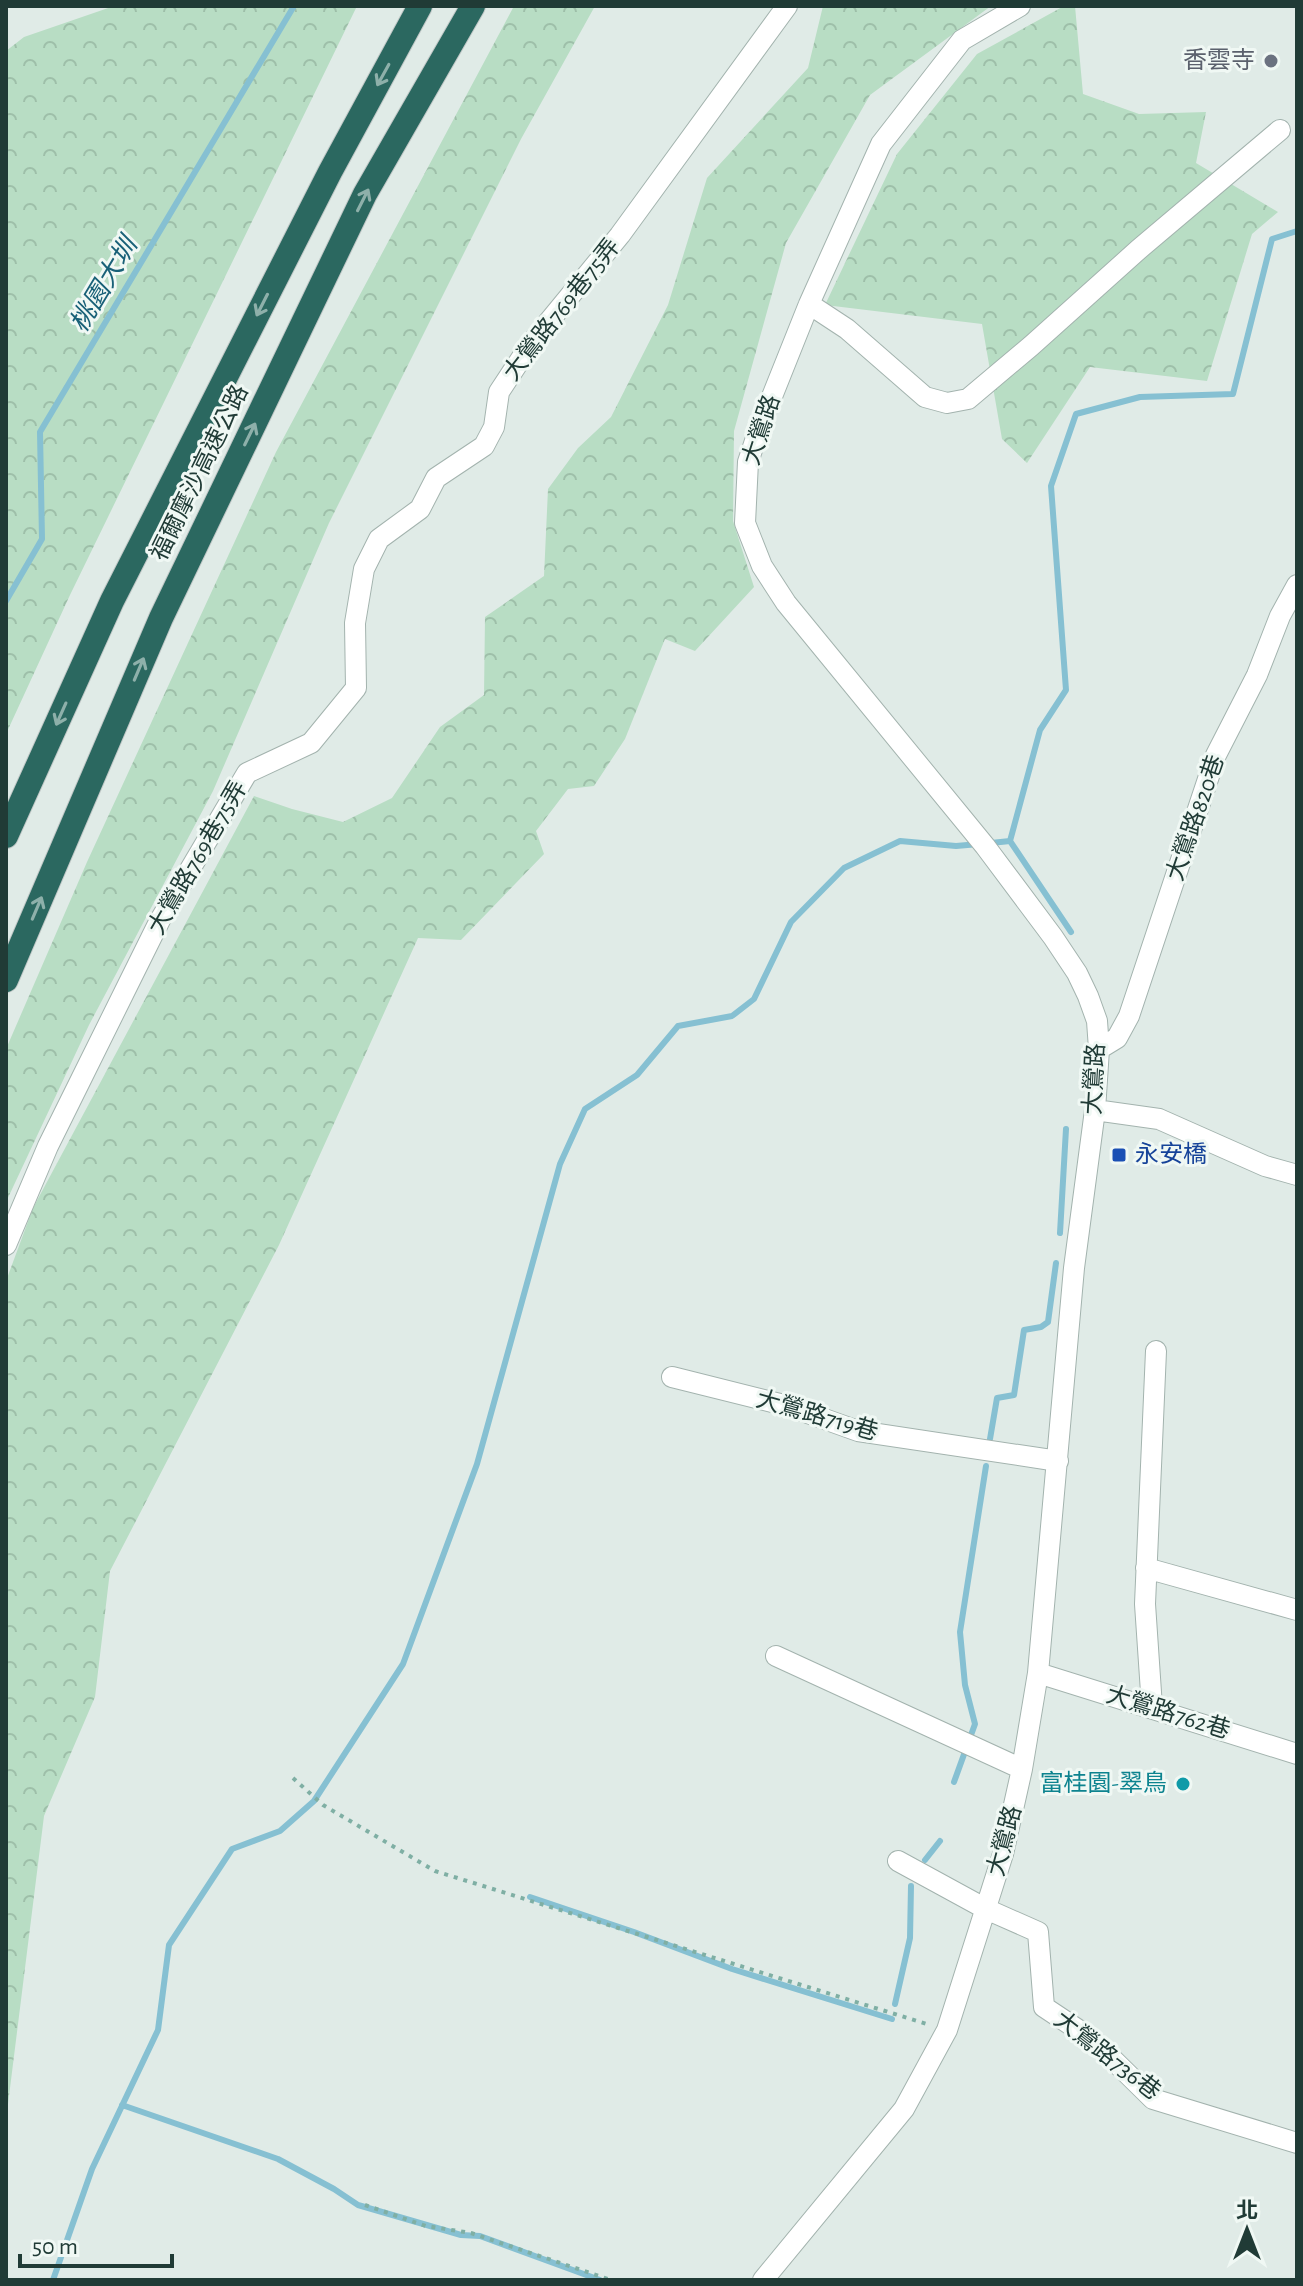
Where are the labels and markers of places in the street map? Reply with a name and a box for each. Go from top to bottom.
place label: 香雲寺 [1183,48,1255,73]
marker: 香雲寺 [1262,52,1280,70]
place label: 永安橋 [1135,1141,1207,1167]
marker: 永安橋 [1110,1146,1128,1164]
place label: 富桂園-翠鳥 [1040,1770,1167,1796]
marker: 富桂園-翠鳥 [1174,1775,1192,1793]

